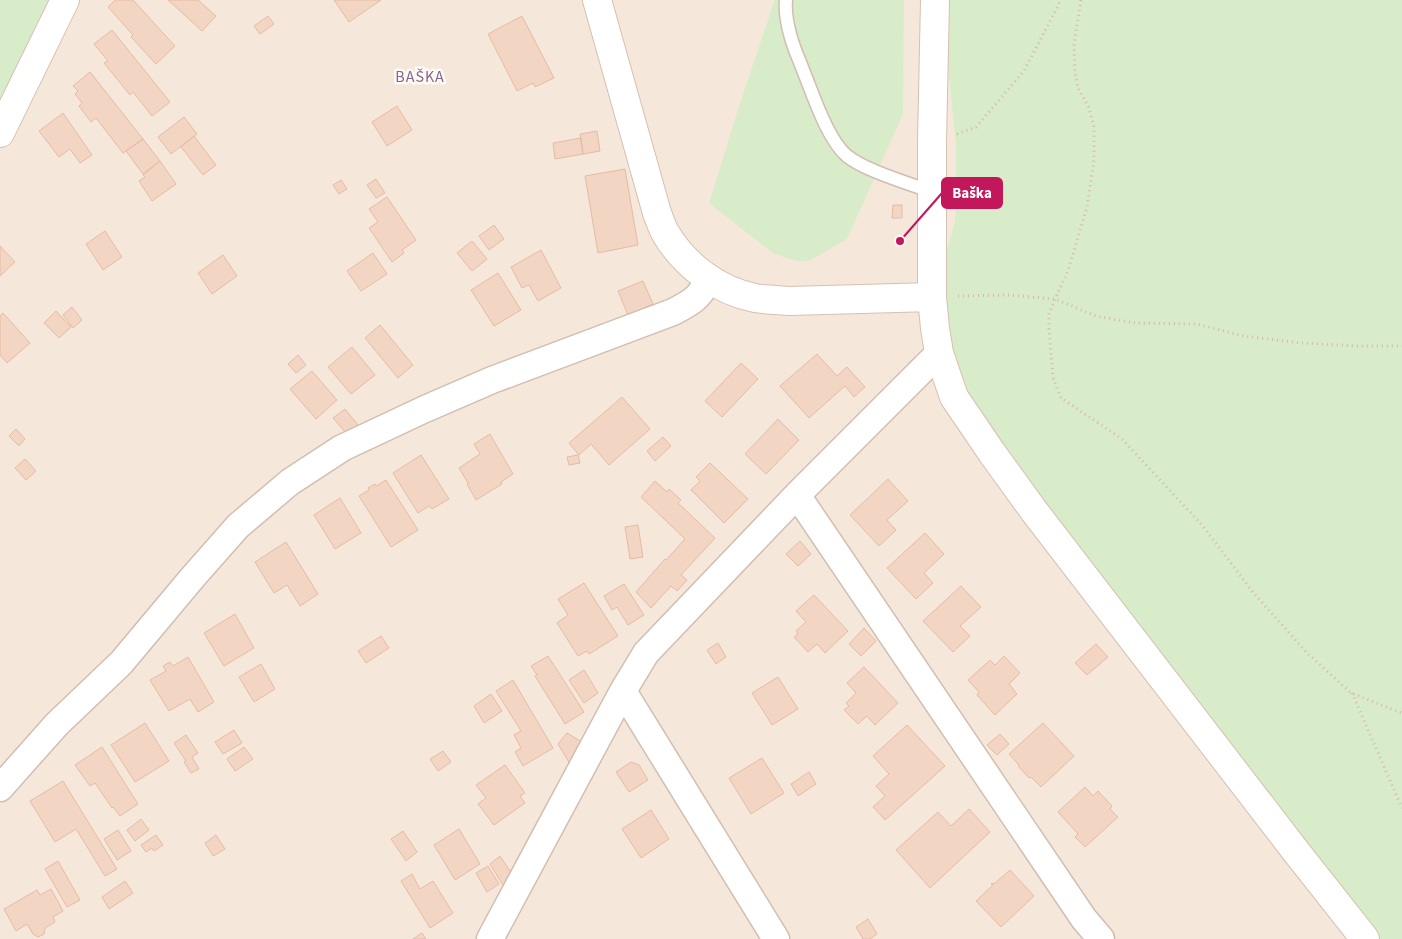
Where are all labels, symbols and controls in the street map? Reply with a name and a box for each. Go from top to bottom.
district label: BAŠKA [395,66,445,88]
callout: Baška [942,178,1002,208]
text: Baška [952,183,992,204]

